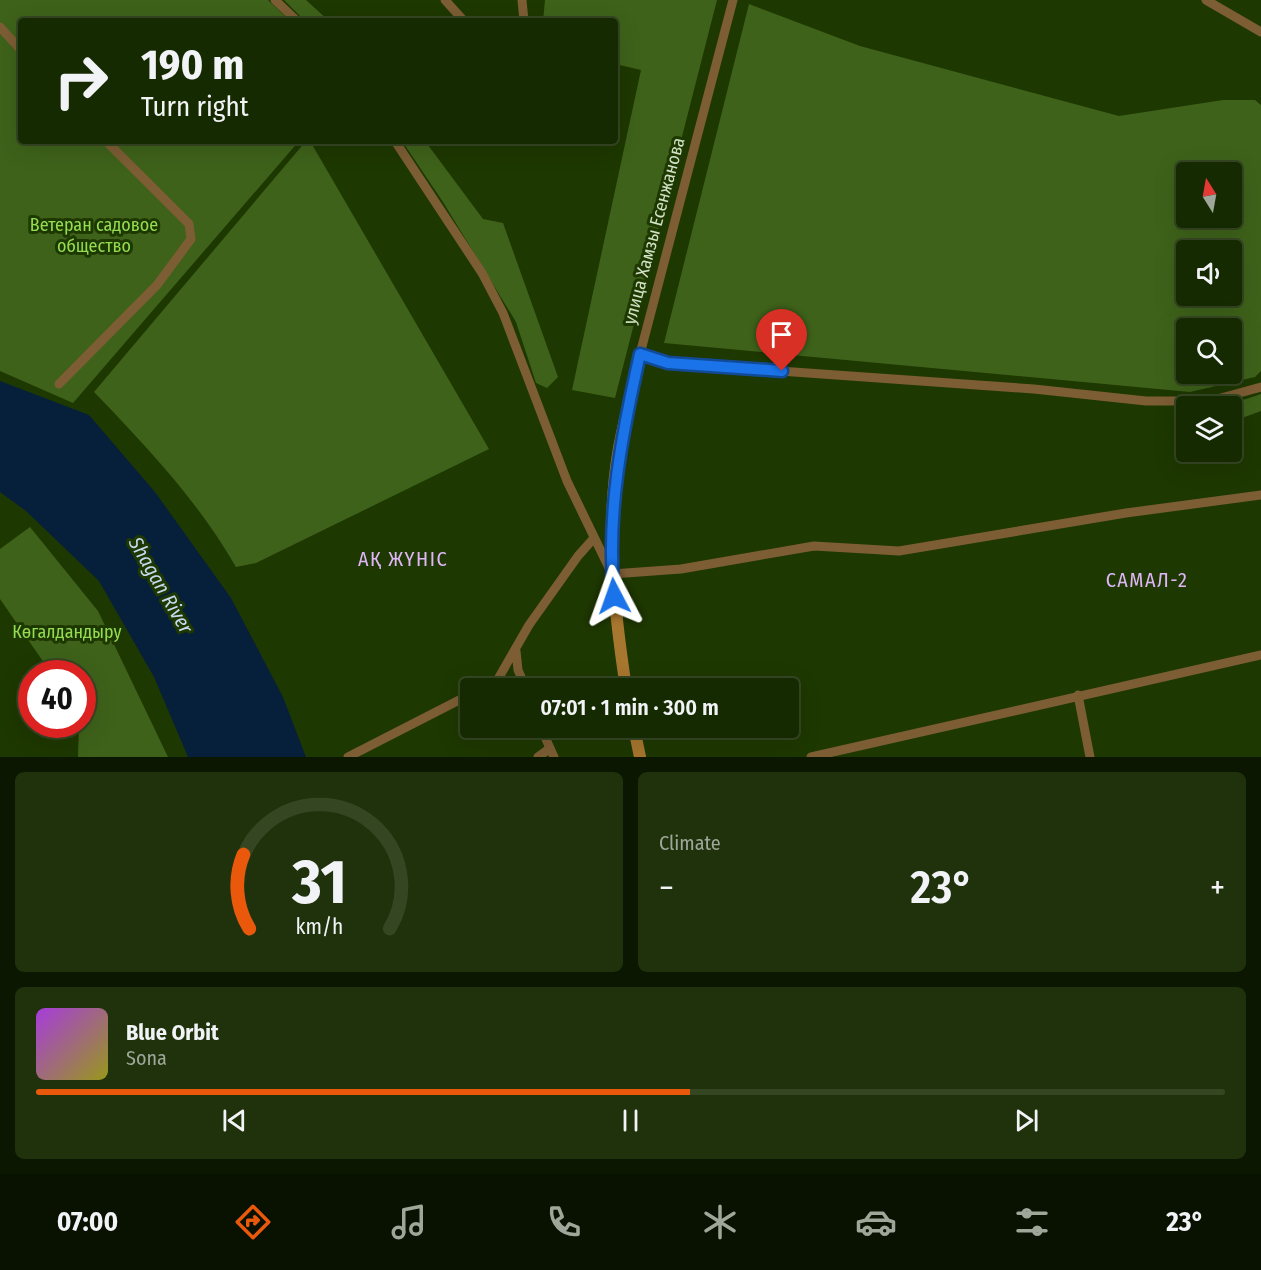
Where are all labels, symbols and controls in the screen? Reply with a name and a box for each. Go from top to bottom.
text: 190 m [141,40,244,90]
icon: right [42,42,120,120]
text: Turn right [141,91,249,123]
street label: улица Хамзы Есенжанова [618,135,690,327]
north arrow [1176,162,1242,228]
map controls [1176,162,1242,462]
park label: Ветеран садовое общество [30,214,158,257]
button: sound [1176,240,1242,306]
pin [756,309,807,371]
icon: arrive [765,318,798,351]
button: search [1176,318,1242,384]
button: layers [1176,396,1242,462]
water label: Shagan River [123,532,199,639]
district label: АҚ ЖҮНІС [358,547,448,571]
position arrow [582,564,646,628]
district label: САМАЛ-2 [1106,568,1188,592]
park label: Көгалдандыру [12,621,122,643]
speed limit sign: 40 [18,660,96,738]
text: 07:01 · 1 min · 300 m [540,694,719,721]
text: Climate [659,831,721,855]
text: 31 [291,845,346,920]
text: 23° [911,861,973,915]
text: − [659,868,674,908]
text: + [1210,868,1225,908]
text: km/h [295,914,343,940]
text: Blue Orbit [126,1019,219,1046]
text: Sona [126,1046,167,1070]
icon: previous [218,1104,251,1137]
icon: pause [614,1104,647,1137]
icon: next [1010,1104,1043,1137]
icon: directions [232,1201,274,1243]
icon: music [388,1201,430,1243]
icon: phone [543,1201,585,1243]
icon: climate [699,1201,741,1243]
icon: car [855,1201,897,1243]
icon: filters [1011,1201,1053,1243]
text: 07:00 [57,1206,118,1238]
text: 23° [1166,1206,1204,1238]

